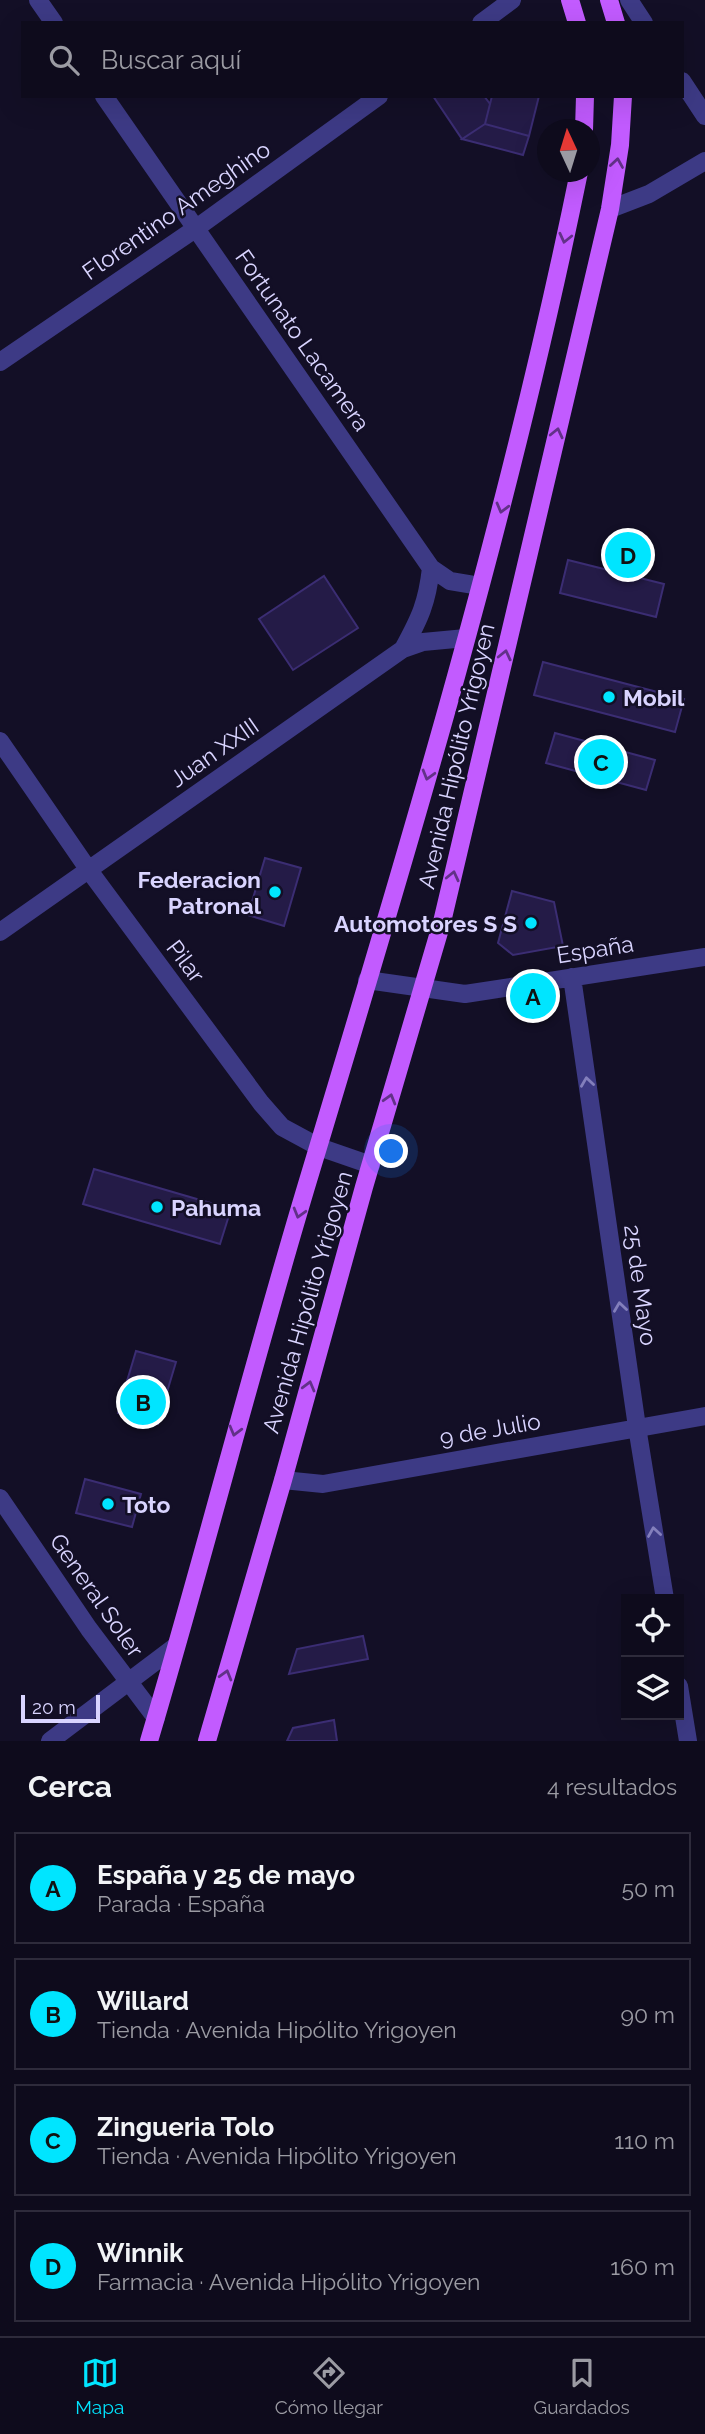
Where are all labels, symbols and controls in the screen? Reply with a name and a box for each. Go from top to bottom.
search box [21,21,684,98]
icon: search [45,41,83,79]
text: Buscar aquí [101,45,241,75]
north arrow [537,119,600,182]
street label: Florentino Ameghino [77,135,275,285]
one-way arrow [609,158,624,169]
one-way arrow [558,232,573,244]
street label: Fortunato Lacamera [230,244,376,436]
one-way arrow [549,427,563,439]
one-way arrow [496,501,510,513]
pin: D [605,529,651,581]
street label: Avenida Hipólito Yrigoyen [412,621,500,891]
one-way arrow [497,649,511,661]
place label: Mobil [623,684,685,711]
marker: Mobil [601,689,617,705]
street label: Juan XXIII [164,712,264,792]
pin: C [578,736,624,788]
one-way arrow [422,769,437,781]
place label: Federacion Patronal [137,866,262,919]
one-way arrow [444,870,459,882]
marker: Federacion Patronal [267,884,283,900]
place label: Automotores S S [334,910,517,937]
marker: Automotores S S [523,915,539,931]
street label: España [554,930,636,968]
street label: Pilar [161,934,211,988]
pin: A [510,970,556,1022]
one-way arrow [580,1076,595,1088]
one-way arrow [381,1094,396,1106]
your location [374,1134,408,1168]
street label: Avenida Hipólito Yrigoyen [257,1168,357,1436]
place label: Pahuma [171,1194,261,1221]
marker: Pahuma [149,1199,165,1215]
one-way arrow [292,1206,307,1218]
street label: 25 de Mayo [619,1223,663,1347]
one-way arrow [612,1301,627,1313]
pin: B [120,1376,166,1428]
one-way arrow [301,1380,315,1392]
street label: 9 de Julio [437,1407,543,1451]
one-way arrow [229,1425,243,1437]
place label: Toto [122,1491,170,1518]
marker: Toto [100,1496,116,1512]
one-way arrow [647,1526,662,1538]
street label: General Soler [45,1528,149,1662]
map controls [621,1594,684,1720]
button: locate [621,1594,684,1657]
button: layers [621,1657,684,1720]
one-way arrow [218,1670,233,1682]
scale bar [21,1692,100,1724]
text: 20 m [32,1696,76,1718]
text: Cerca [28,1769,112,1804]
text: 4 resultados [547,1773,677,1800]
text: España y 25 de mayo [97,1860,355,1890]
text: A [45,1875,61,1902]
text: 50 m [621,1875,675,1902]
text: Parada · España [97,1890,265,1917]
text: Willard [97,1986,189,2016]
text: B [45,2001,61,2028]
text: 90 m [620,2001,675,2028]
text: Tienda · Avenida Hipólito Yrigoyen [97,2016,457,2043]
text: Zingueria Tolo [97,2112,274,2142]
text: C [45,2127,61,2154]
text: 110 m [614,2127,675,2154]
text: Tienda · Avenida Hipólito Yrigoyen [97,2142,457,2169]
text: Winnik [97,2238,184,2268]
text: D [45,2253,61,2280]
text: 160 m [610,2253,675,2280]
text: Farmacia · Avenida Hipólito Yrigoyen [97,2268,480,2295]
tab: Mapa [75,2354,124,2418]
tab: Cómo llegar [275,2354,383,2418]
tab: Guardados [534,2354,630,2418]

